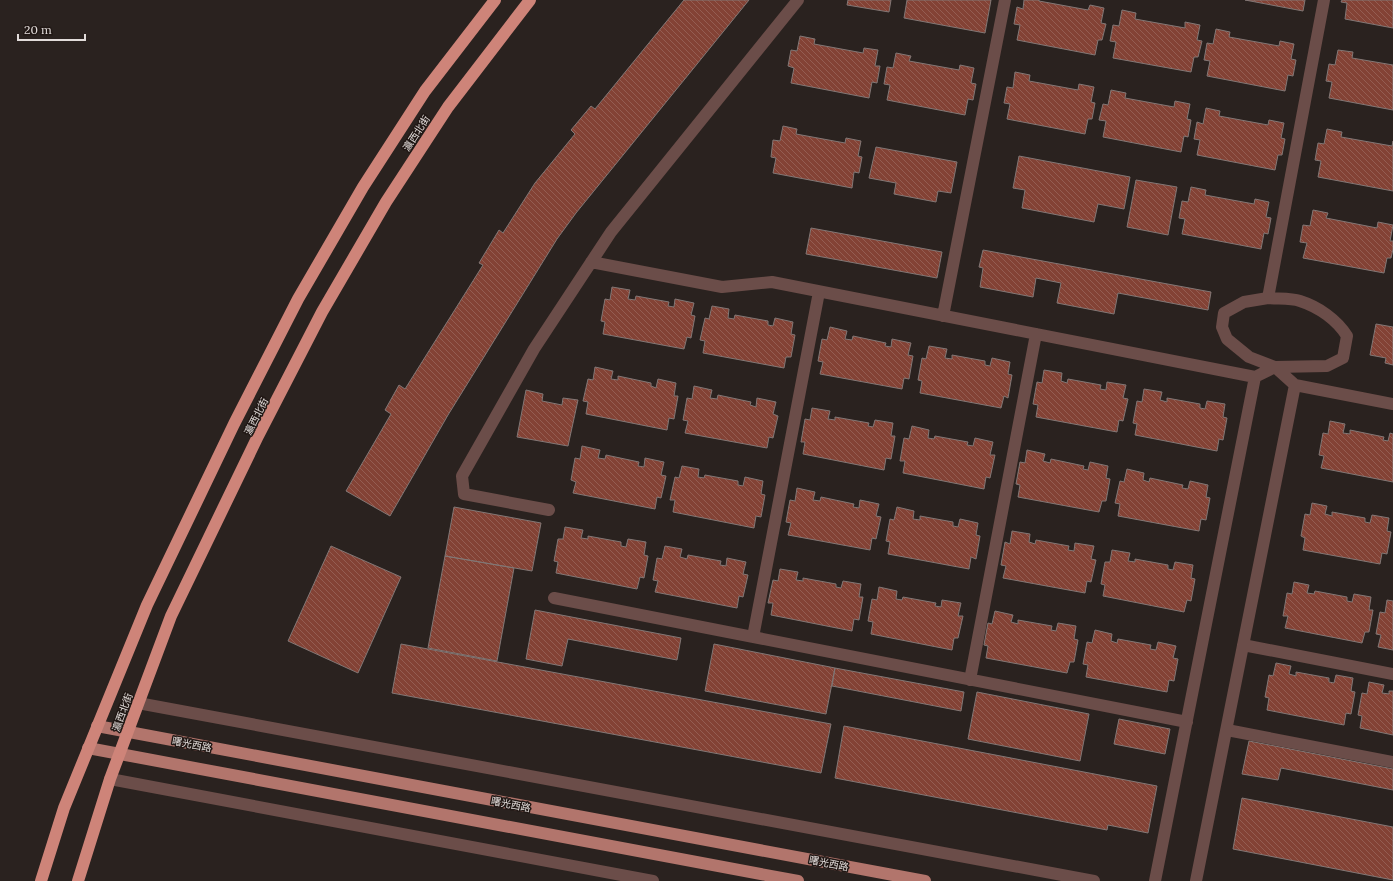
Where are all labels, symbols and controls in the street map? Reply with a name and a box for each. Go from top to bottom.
scale bar [18,16,85,42]
text: 20 m [24,22,52,37]
street label: 瀛西北街 [400,113,433,154]
street label: 瀛西北街 [242,395,271,437]
street label: 瀛西北街 [110,691,135,733]
street label: 曙光西路 [171,734,213,755]
street label: 曙光西路 [490,794,532,815]
street label: 曙光西路 [808,853,850,874]

